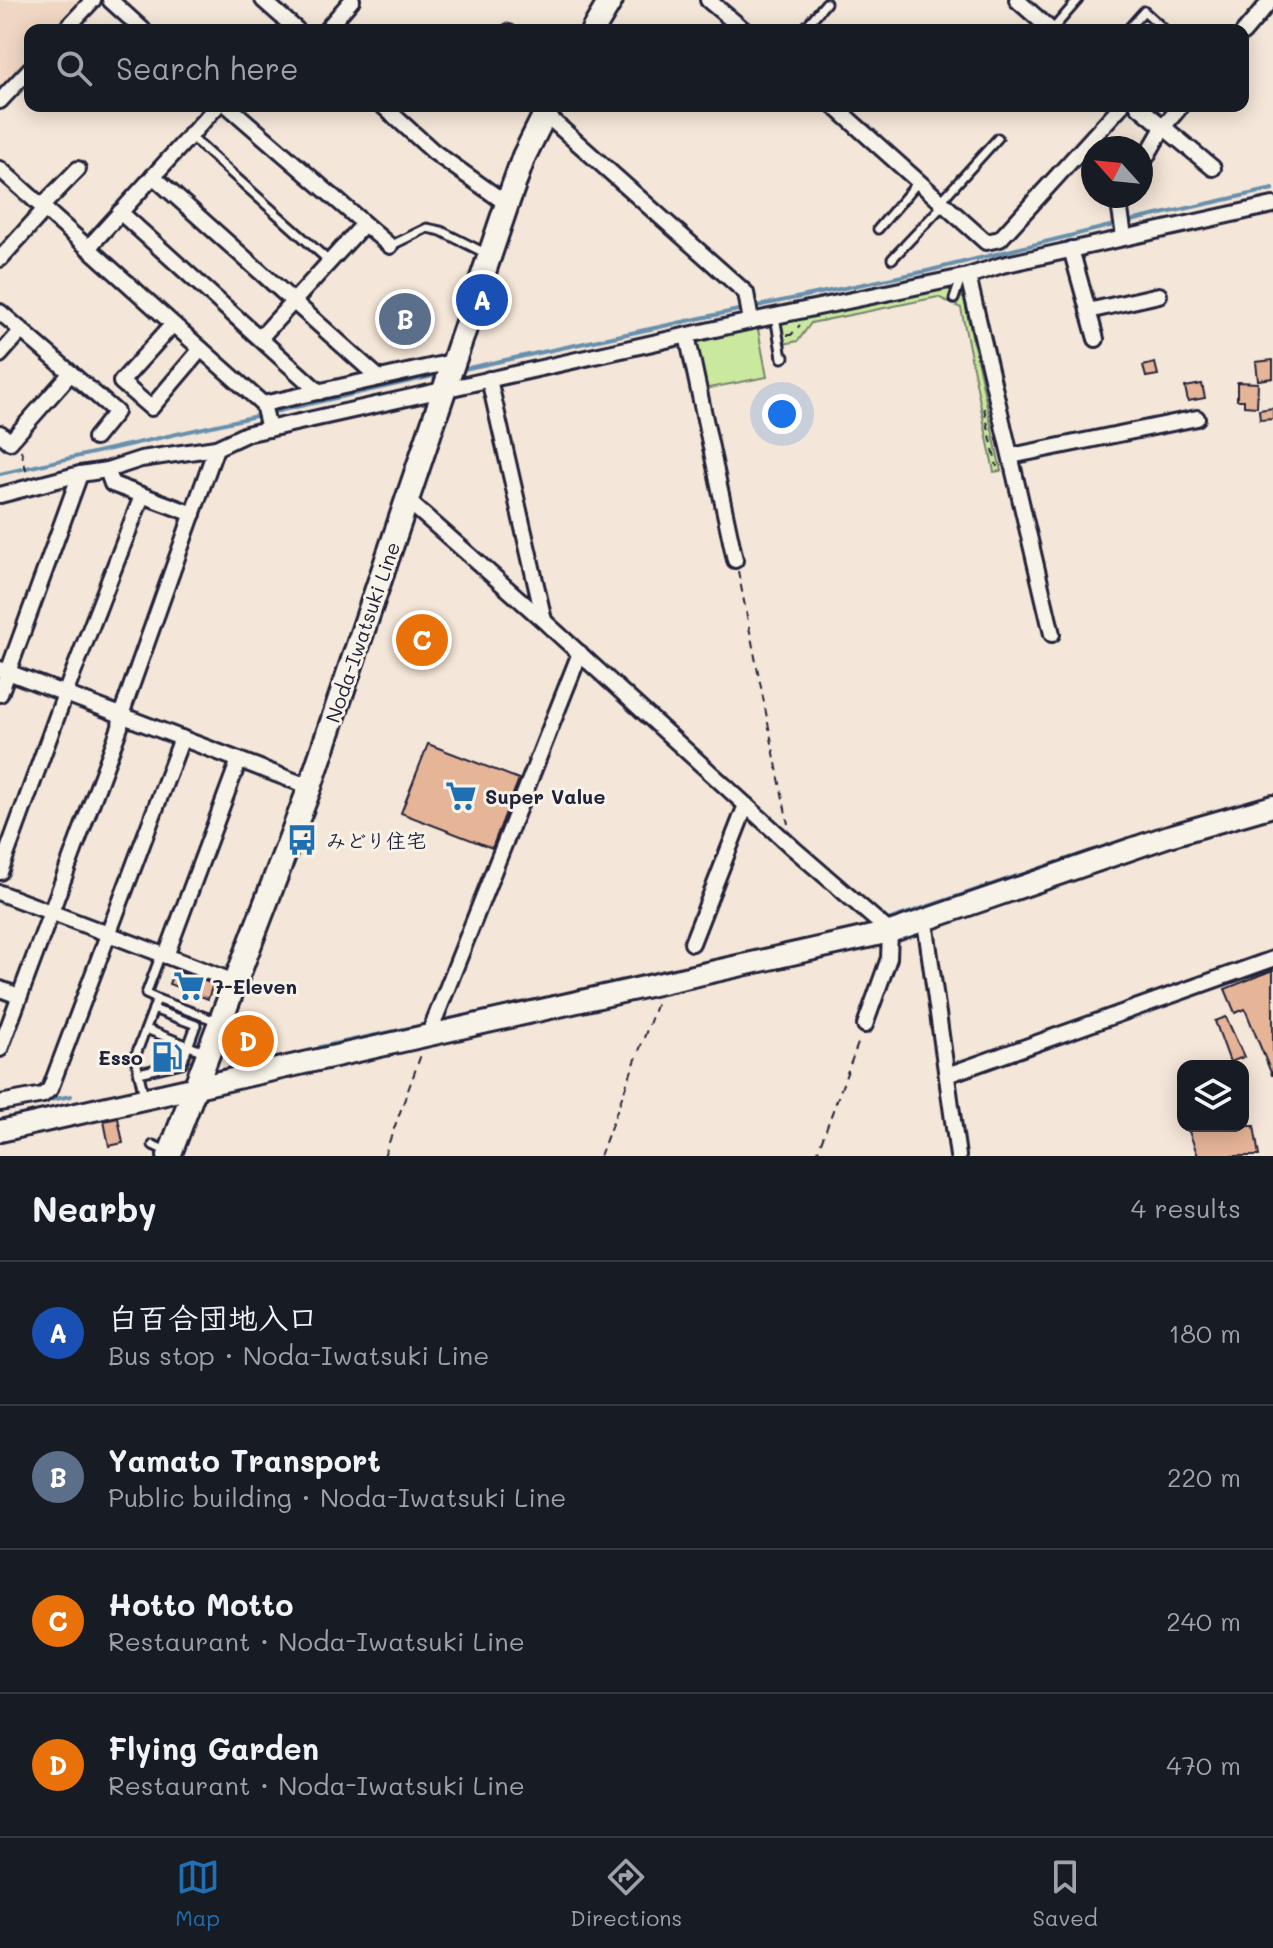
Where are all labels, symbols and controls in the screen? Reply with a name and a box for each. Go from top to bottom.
search box [24,24,1249,112]
icon: search [52,46,96,90]
text: Search here [116,48,299,88]
north arrow [1081,136,1153,208]
pin: A [456,270,508,330]
pin: B [379,289,431,349]
your location [762,394,802,434]
street label: Noda-Iwatsuki Line [319,538,405,726]
pin: C [396,610,448,670]
supermarket icon: Super Value [444,779,478,813]
place label: Super Value [485,783,605,809]
bus stop icon: みどり住宅 [285,823,319,857]
place label: みどり住宅 [326,827,426,853]
supermarket icon: 7-Eleven [172,969,206,1003]
place label: 7-Eleven [213,973,297,999]
pin: D [222,1011,274,1071]
fuel station icon: Esso [150,1040,184,1074]
place label: Esso [98,1044,143,1070]
map controls [1177,1060,1249,1132]
button: layers [1177,1060,1249,1132]
text: Nearby [32,1186,157,1231]
text: 4 results [1131,1191,1241,1225]
text: 白百合団地入口 [108,1297,318,1337]
text: A [49,1316,67,1350]
text: 180 m [1169,1316,1241,1350]
text: Bus stop · Noda-Iwatsuki Line [108,1338,489,1372]
text: Yamato Transport [108,1440,381,1480]
text: B [49,1460,67,1494]
text: 220 m [1167,1460,1241,1494]
text: Public building · Noda-Iwatsuki Line [108,1480,566,1514]
text: Hotto Motto [108,1584,293,1624]
text: C [48,1604,68,1638]
text: 240 m [1166,1604,1241,1638]
text: Restaurant · Noda-Iwatsuki Line [108,1624,525,1658]
text: Flying Garden [108,1728,319,1768]
text: D [49,1748,67,1782]
text: 470 m [1166,1748,1241,1782]
text: Restaurant · Noda-Iwatsuki Line [108,1768,525,1802]
tab: Map [175,1855,220,1932]
tab: Directions [570,1855,682,1932]
tab: Saved [1033,1855,1098,1932]

